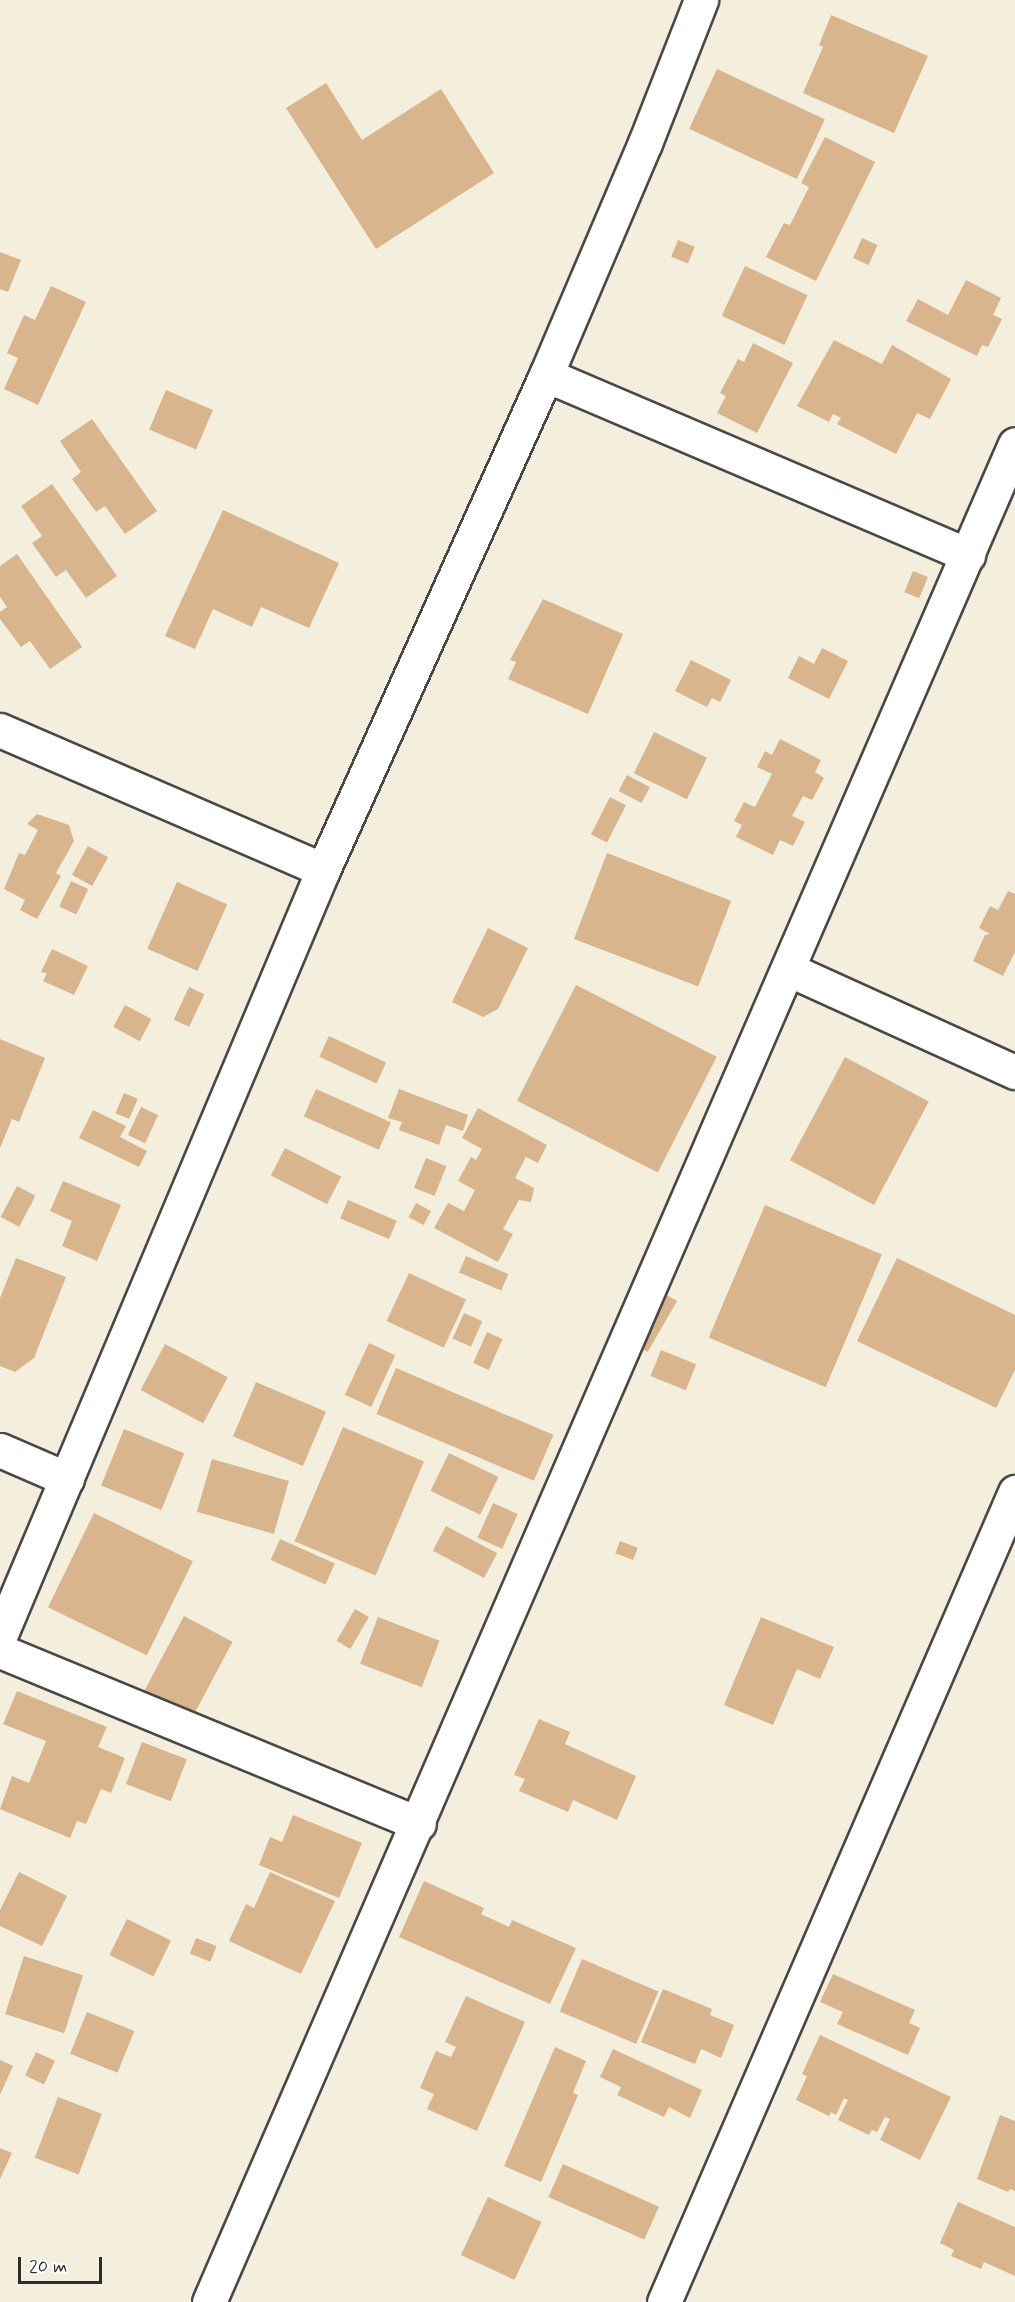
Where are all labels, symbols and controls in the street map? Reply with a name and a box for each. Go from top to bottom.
scale bar [21,2245,105,2283]
text: 20 m [29,2255,67,2279]

